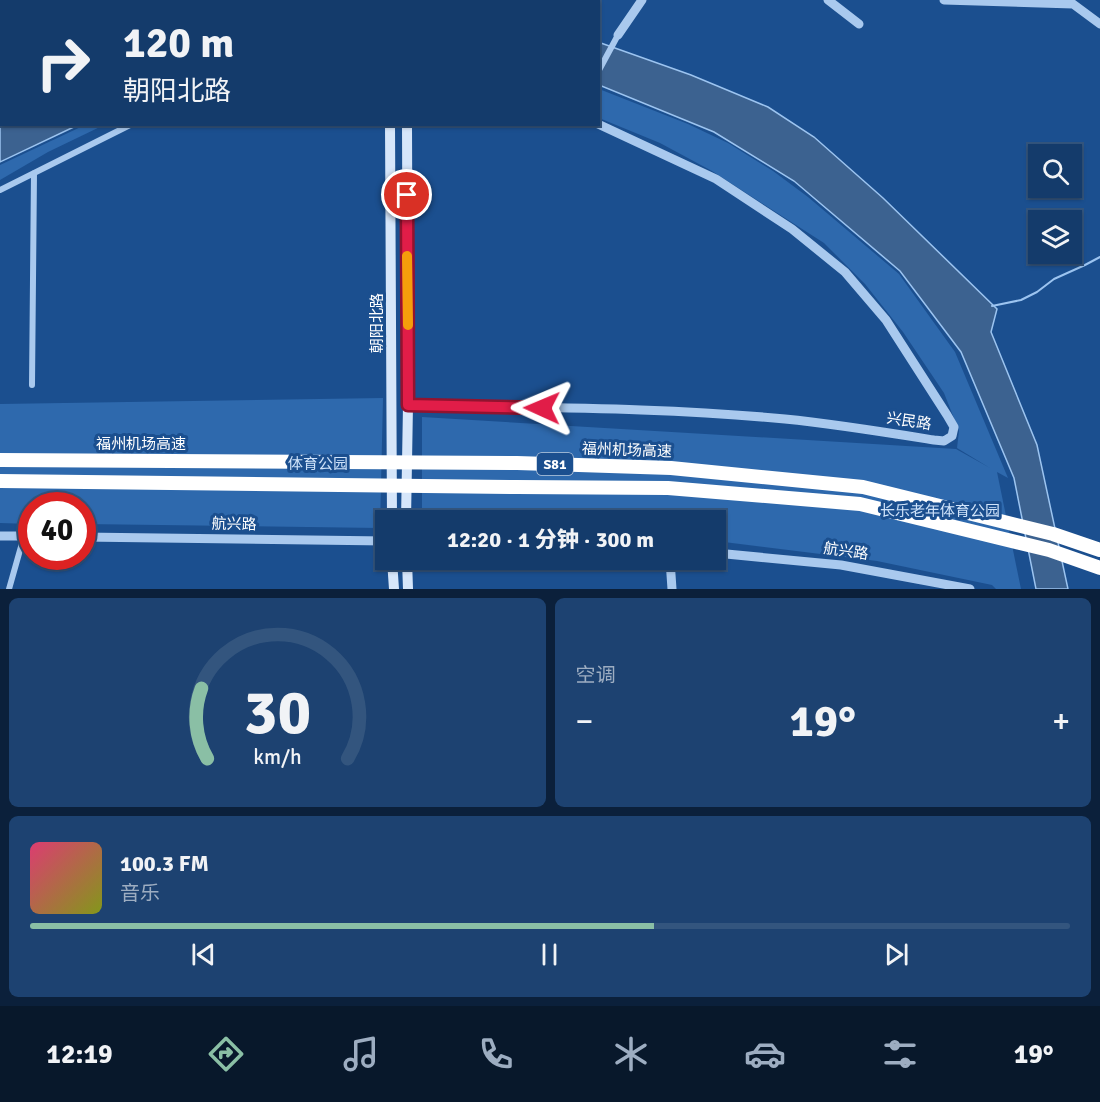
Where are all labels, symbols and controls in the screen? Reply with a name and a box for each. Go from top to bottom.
text: 120 m [123,18,234,69]
icon: right [24,24,102,102]
text: 朝阳北路 [123,75,231,108]
map controls [1028,144,1082,264]
button: search [1028,144,1082,198]
pin [381,169,432,220]
icon: arrive [390,178,423,211]
button: layers [1028,210,1082,264]
street label: 朝阳北路 [368,293,386,353]
position arrow [510,376,574,440]
street label: 兴民路 [885,409,933,433]
street label: 福州机场高速 [96,435,186,453]
street label: 福州机场高速 [582,439,672,461]
road number: S81 [537,453,573,475]
park label: 体育公园 [288,455,348,473]
speed limit sign: 40 [18,492,96,570]
park label: 长乐老年体育公园 [880,502,1000,520]
street label: 航兴路 [211,515,257,533]
text: 12:20 · 1 分钟 · 300 m [447,526,654,553]
street label: 航兴路 [822,539,870,563]
text: 空调 [576,663,616,688]
text: 30 [244,674,311,751]
text: 19° [789,694,856,749]
text: − [576,701,593,742]
text: + [1052,701,1070,742]
text: km/h [253,745,302,771]
text: 100.3 FM [120,850,209,877]
text: 音乐 [120,881,160,906]
icon: previous [187,938,220,971]
icon: pause [533,938,566,971]
icon: next [880,938,913,971]
icon: directions [205,1033,247,1075]
icon: music [340,1033,382,1075]
icon: phone [475,1033,517,1075]
icon: climate [610,1033,652,1075]
icon: car [744,1033,786,1075]
icon: filters [879,1033,921,1075]
text: 12:19 [46,1038,113,1071]
text: 19° [1014,1038,1054,1071]

